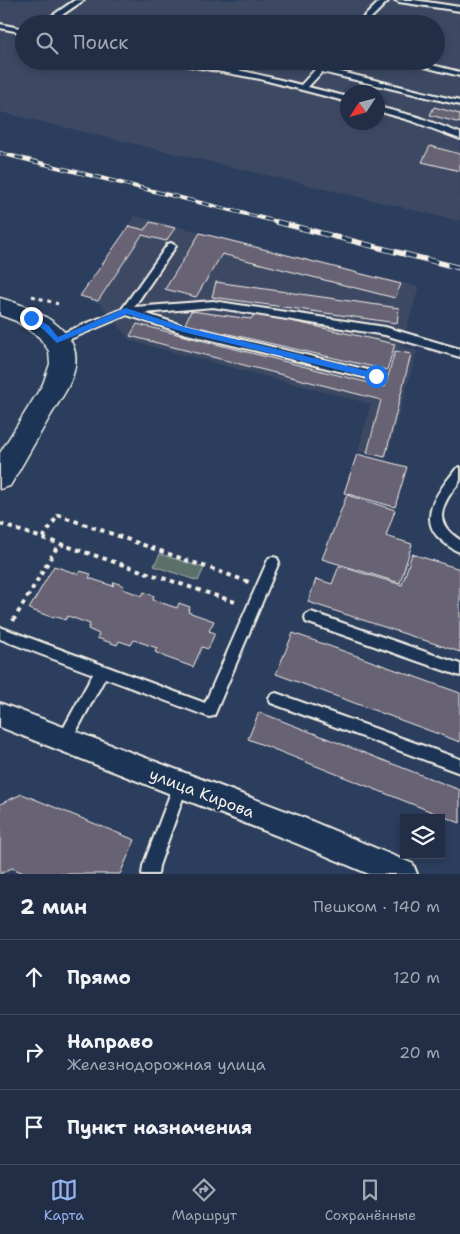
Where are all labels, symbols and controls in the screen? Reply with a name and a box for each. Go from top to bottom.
search box [15,15,445,70]
icon: search [33,29,61,57]
text: Поиск [73,30,128,55]
north arrow [340,85,385,130]
route end [20,307,43,330]
route start [365,365,388,388]
street label: улица Кирова [146,763,258,823]
map controls [400,814,445,859]
button: layers [400,814,445,859]
text: 2 мин [20,893,87,921]
text: Пешком · 140 m [313,896,440,917]
icon: ahead [20,963,48,991]
text: Прямо [67,965,131,990]
text: 120 m [393,967,440,988]
text: Направо [67,1029,153,1054]
icon: right [20,1038,48,1066]
text: 20 m [399,1042,440,1063]
text: Железнодорожная улица [67,1054,266,1075]
icon: arrive [20,1113,48,1141]
text: Пункт назначения [67,1115,252,1140]
tab: Карта [44,1176,84,1224]
tab: Маршрут [172,1176,237,1224]
tab: Сохранённые [325,1176,416,1224]

